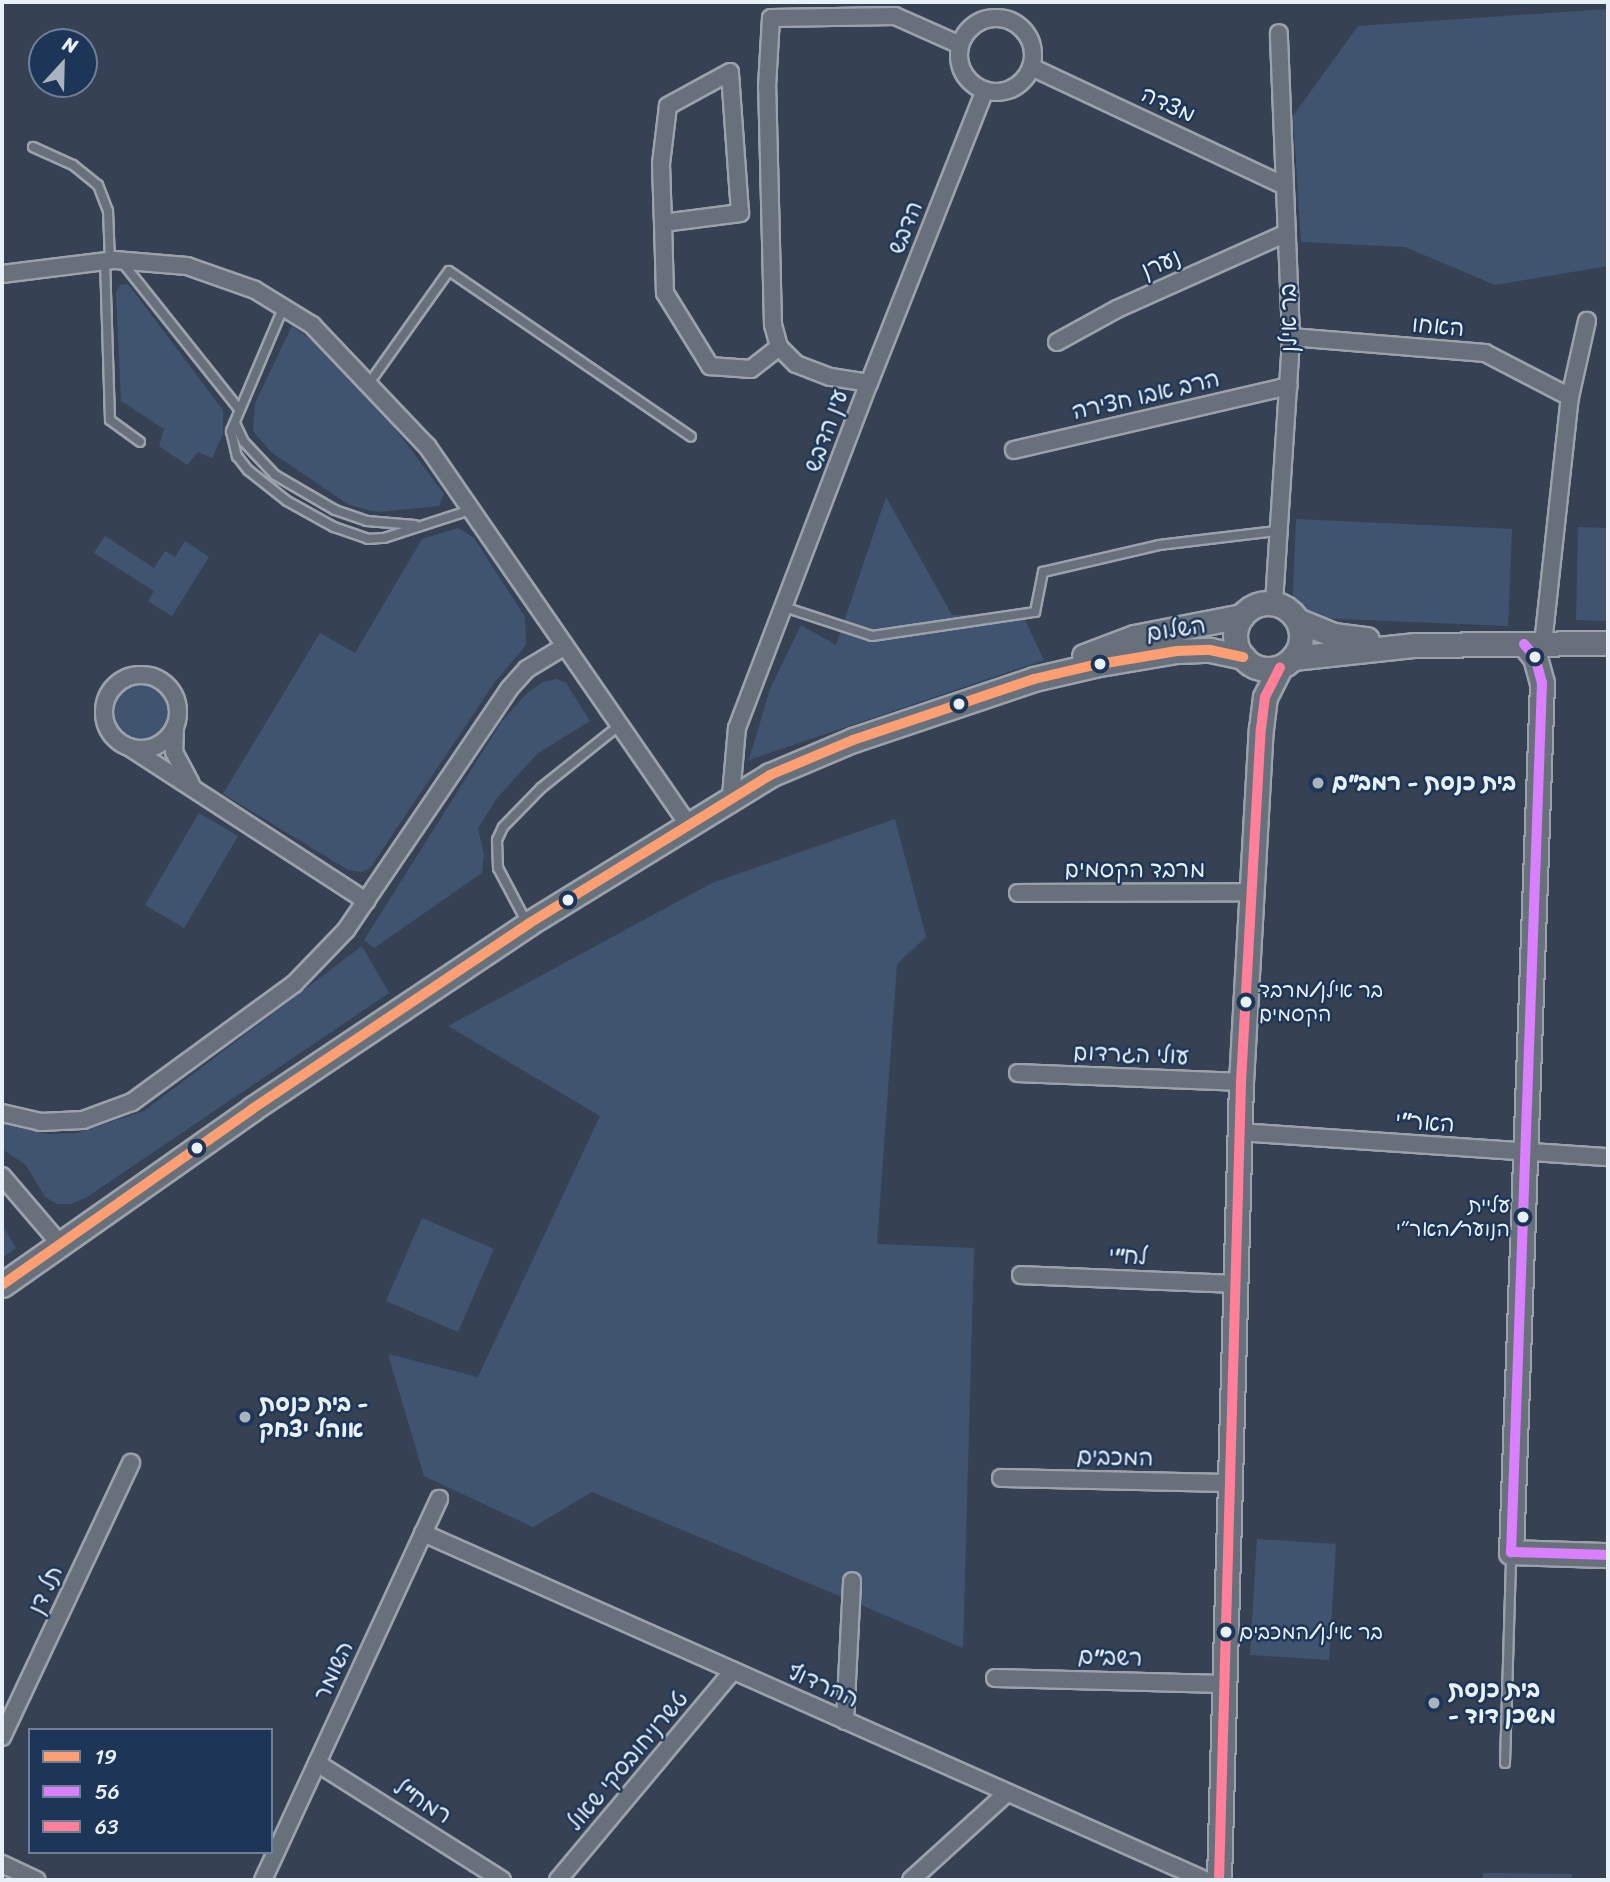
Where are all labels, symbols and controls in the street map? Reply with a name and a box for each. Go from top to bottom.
text: N [58,27,83,63]
north arrow [28,28,98,98]
street label: מצדה [1137,81,1199,129]
street label: הדבש [883,197,929,259]
street label: נערן [1137,243,1185,285]
street label: בר אילן [1275,283,1303,353]
street label: האחו [1411,311,1465,343]
street label: הרב אבו חצירה [1069,366,1223,426]
street label: עין הדבש [799,386,855,476]
street label: השלום [1144,612,1208,648]
unlabelled marker [1528,650,1542,664]
unlabelled marker [1093,657,1107,671]
unlabelled marker [952,697,966,711]
place label: בית כנסת - רמב"ם [1332,769,1516,797]
marker: בית כנסת - רמב"ם [1310,775,1326,791]
street label: מרבד הקסמים [1065,856,1205,884]
unlabelled marker [561,893,575,907]
place label: בר אילן/מרבד הקסמים [1259,977,1383,1027]
marker: בר אילן/מרבד הקסמים [1239,995,1253,1009]
street label: עולי הגרדום [1073,1039,1189,1071]
street label: האר"י [1394,1107,1456,1139]
unlabelled marker [190,1141,204,1155]
place label: עליית הנוער/האר״י [1396,1192,1510,1242]
marker: עליית הנוער/האר״י [1516,1210,1530,1224]
street label: לח"י [1108,1243,1148,1271]
place label: בית כנסת - אוהל יצחק [259,1390,368,1444]
marker: בית כנסת - אוהל יצחק [237,1409,253,1425]
street label: המכבים [1076,1444,1154,1472]
street label: תל דן [23,1561,69,1619]
place label: בר אילן/המכבים [1239,1619,1383,1645]
marker: בר אילן/המכבים [1219,1625,1233,1639]
street label: השומר [308,1637,360,1705]
street label: רשב"ם [1077,1643,1143,1673]
street label: ההרדוף [783,1658,863,1714]
place label: בית כנסת - משכן דוד [1448,1676,1556,1730]
street label: טשרניחובסקי שאול [561,1685,695,1837]
marker: בית כנסת - משכן דוד [1426,1695,1442,1711]
legend [28,1728,273,1854]
text: 19 [95,1738,117,1776]
text: 56 [95,1773,120,1811]
street label: רמח"ל [388,1774,456,1830]
text: 63 [95,1808,118,1846]

